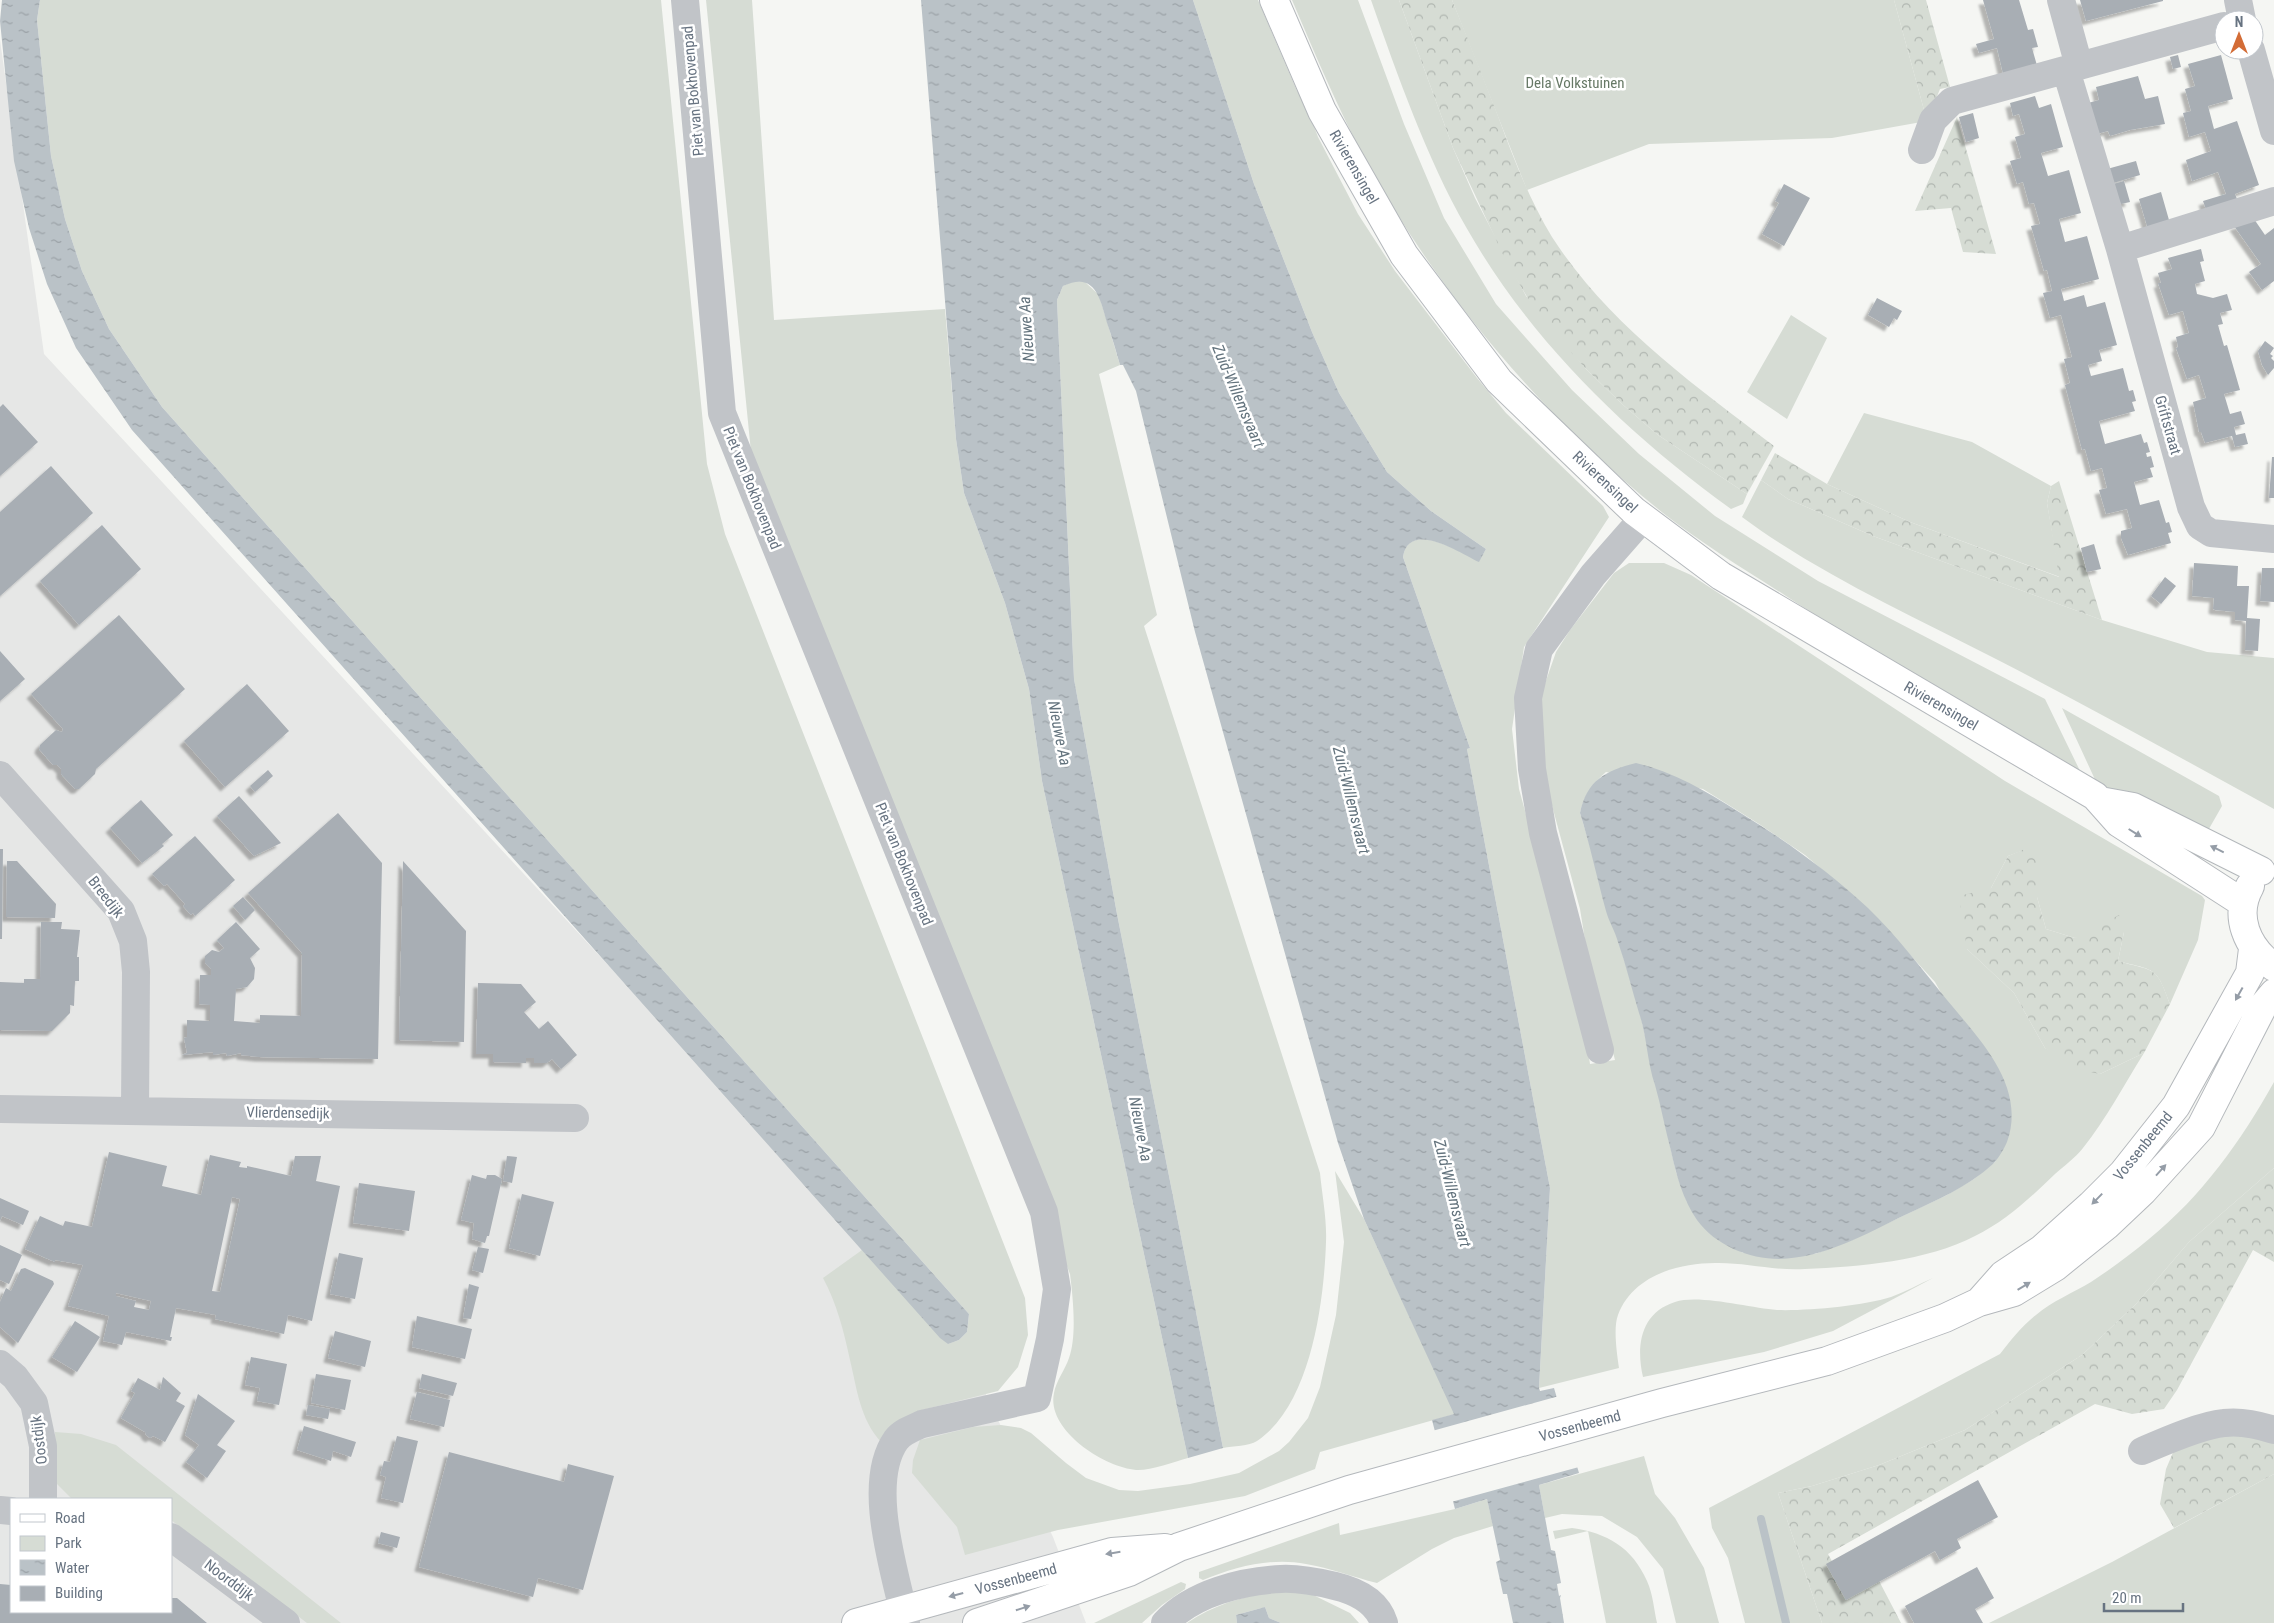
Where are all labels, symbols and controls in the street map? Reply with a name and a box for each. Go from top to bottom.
north arrow [2214,10,2264,60]
text: N [2235,14,2243,30]
street label: Piet van Bokhovenpad [678,25,708,157]
park label: Dela Volkstuinen [1525,74,1625,92]
street label: Rivierensingel [1326,127,1382,207]
water label: Nieuwe Aa [1015,296,1038,362]
water label: Zuid-Willemsvaart [1208,341,1269,451]
street label: Griftstraat [2151,393,2185,457]
street label: Piet van Bokhovenpad [719,424,785,552]
street label: Rivierensingel [1569,447,1641,517]
street label: Rivierensingel [1901,678,1981,734]
water label: Nieuwe Aa [1044,699,1075,767]
water label: Zuid-Willemsvaart [1329,743,1374,856]
street label: Piet van Bokhovenpad [871,800,937,928]
one-way arrow [2129,829,2142,838]
one-way arrow [2210,845,2225,853]
street label: Breedijk [84,873,128,922]
one-way arrow [2235,987,2243,1002]
water label: Nieuwe Aa [1125,1095,1156,1163]
street label: Vlierdensedijk [246,1103,330,1123]
street label: Vossenbeemd [2110,1108,2176,1184]
water label: Zuid-Willemsvaart [1430,1136,1475,1249]
one-way arrow [2156,1164,2167,1177]
one-way arrow [2091,1193,2103,1205]
one-way arrow [2018,1281,2031,1290]
street label: Vossenbeemd [1537,1406,1623,1446]
street label: Oostdijk [27,1414,51,1465]
legend [10,1498,172,1613]
text: Road [55,1509,85,1527]
text: Park [55,1534,82,1552]
one-way arrow [1105,1549,1121,1557]
street label: Noorddijk [201,1556,257,1605]
text: Water [55,1559,90,1577]
street label: Vossenbeemd [973,1559,1059,1599]
scale bar [2104,1580,2183,1612]
text: Building [55,1584,103,1602]
text: 20 m [2112,1589,2142,1607]
one-way arrow [949,1591,964,1599]
one-way arrow [1016,1603,1031,1611]

